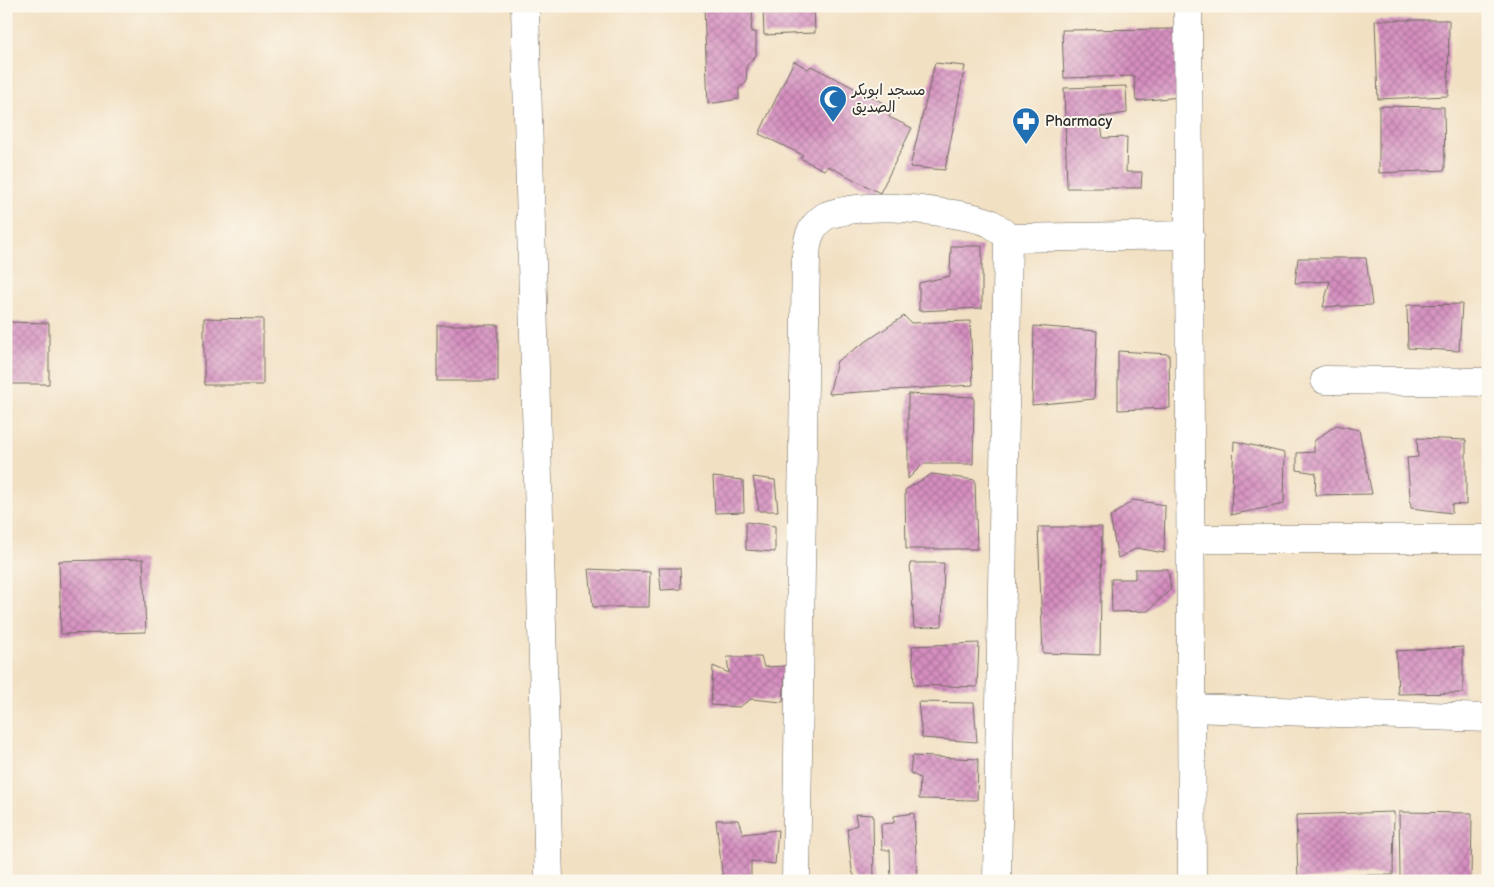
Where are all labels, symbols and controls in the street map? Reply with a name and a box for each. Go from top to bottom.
place label: مسجد ابوبكر الصديق [851,81,926,117]
mosque icon: مسجد ابوبكر الصديق [818,84,848,123]
pharmacy icon: Pharmacy [1011,106,1041,145]
place label: Pharmacy [1045,112,1112,131]

